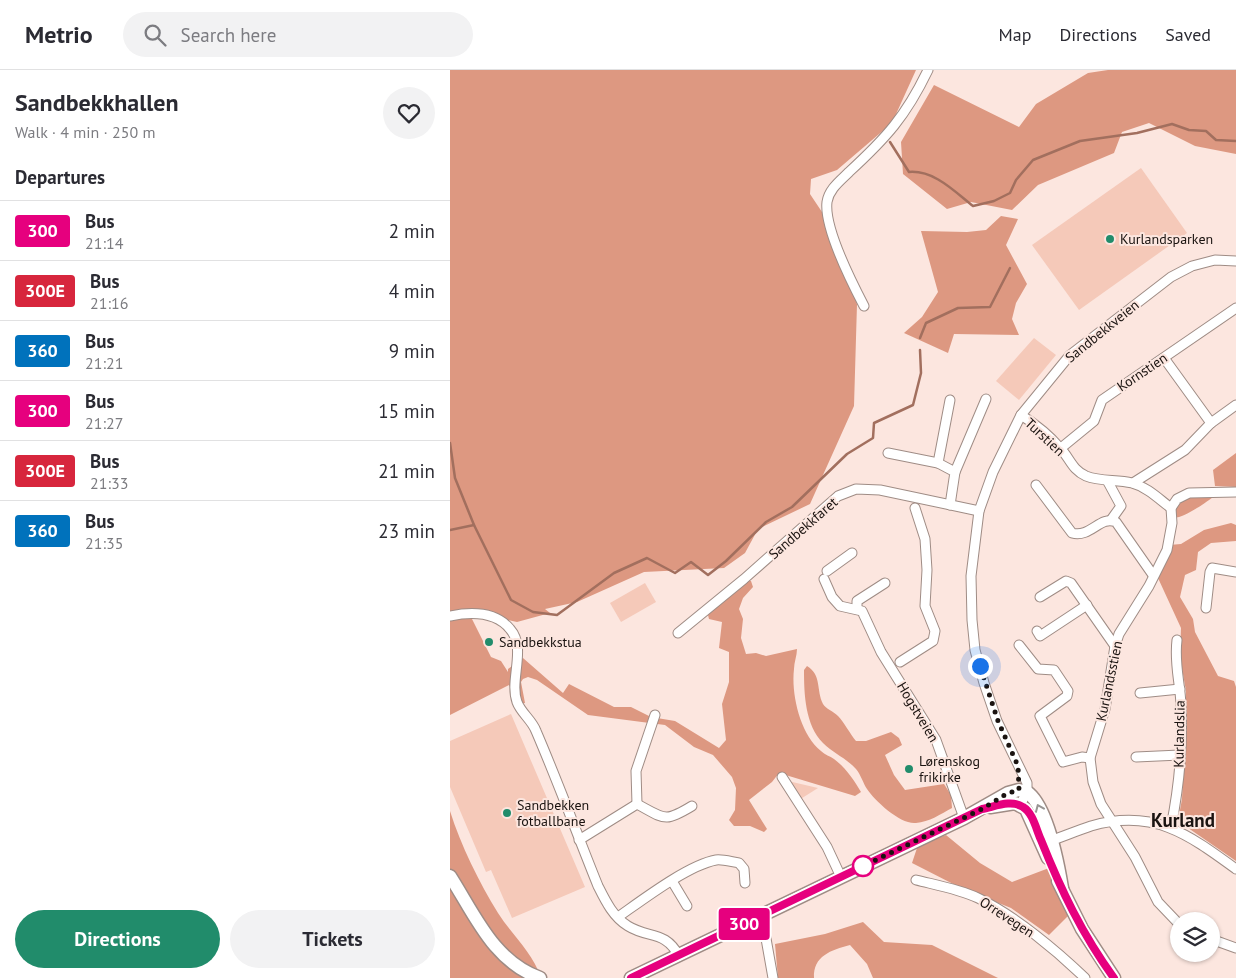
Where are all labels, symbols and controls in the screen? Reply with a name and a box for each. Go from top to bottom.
search box [123,12,473,57]
text: Metrio [25,19,93,50]
icon: search [141,21,169,49]
text: Search here [181,23,276,47]
text: Map [999,23,1031,46]
text: Directions [1059,23,1137,46]
text: Saved [1165,23,1211,46]
text: Sandbekkhallen [15,87,179,118]
button: heart [383,87,435,139]
text: Walk · 4 min · 250 m [15,122,155,142]
text: Departures [15,165,105,189]
text: Bus [85,209,114,233]
text: 300 [27,219,58,242]
text: 2 min [389,219,435,243]
place label: Kurlandsparken [1120,230,1213,248]
text: 21:14 [85,233,123,253]
marker: Kurlandsparken [1104,233,1116,245]
text: Bus [90,269,120,293]
text: 300E [25,279,65,302]
text: 4 min [389,279,435,303]
text: 21:16 [90,293,128,313]
street label: Sandbekkveien [1061,296,1143,366]
text: Bus [85,329,114,353]
text: 360 [27,339,58,362]
text: 9 min [389,339,435,363]
street label: Kornstien [1113,349,1171,395]
text: 21:21 [85,353,123,373]
text: Bus [85,389,114,413]
text: 300 [27,399,58,422]
text: 15 min [378,399,435,423]
text: 21:27 [85,413,123,433]
street label: Turstien [1021,414,1069,460]
text: Bus [90,449,120,473]
text: 300E [25,459,65,482]
text: 21 min [378,459,435,483]
text: 21:33 [90,473,128,493]
street label: Sandbekkfaret [765,493,841,563]
text: Bus [85,509,114,533]
text: 360 [27,519,58,542]
text: 23 min [378,519,435,543]
text: 21:35 [85,533,123,553]
place label: Sandbekkstua [499,633,582,651]
marker: Sandbekkstua [483,636,495,648]
street label: Kurlandsstien [1092,639,1126,723]
your location [968,654,993,679]
street label: Hogstveien [893,679,943,745]
street label: Kurlandslia [1169,700,1189,768]
place label: Lørenskog frikirke [919,752,980,786]
marker: Lørenskog frikirke [903,763,915,775]
place label: Sandbekken fotballbane [517,796,589,830]
one-way arrow [1034,804,1045,813]
marker: Sandbekken fotballbane [501,807,513,819]
district label: Kurland [1151,808,1215,832]
unlabelled marker [852,855,874,877]
street label: Orrevegen [976,893,1038,941]
line badge: 300 [715,908,773,940]
button: Directions [15,910,220,968]
button: Tickets [230,910,435,968]
text: 300 [729,912,759,935]
map controls [1170,912,1220,962]
button: layers [1170,912,1220,962]

